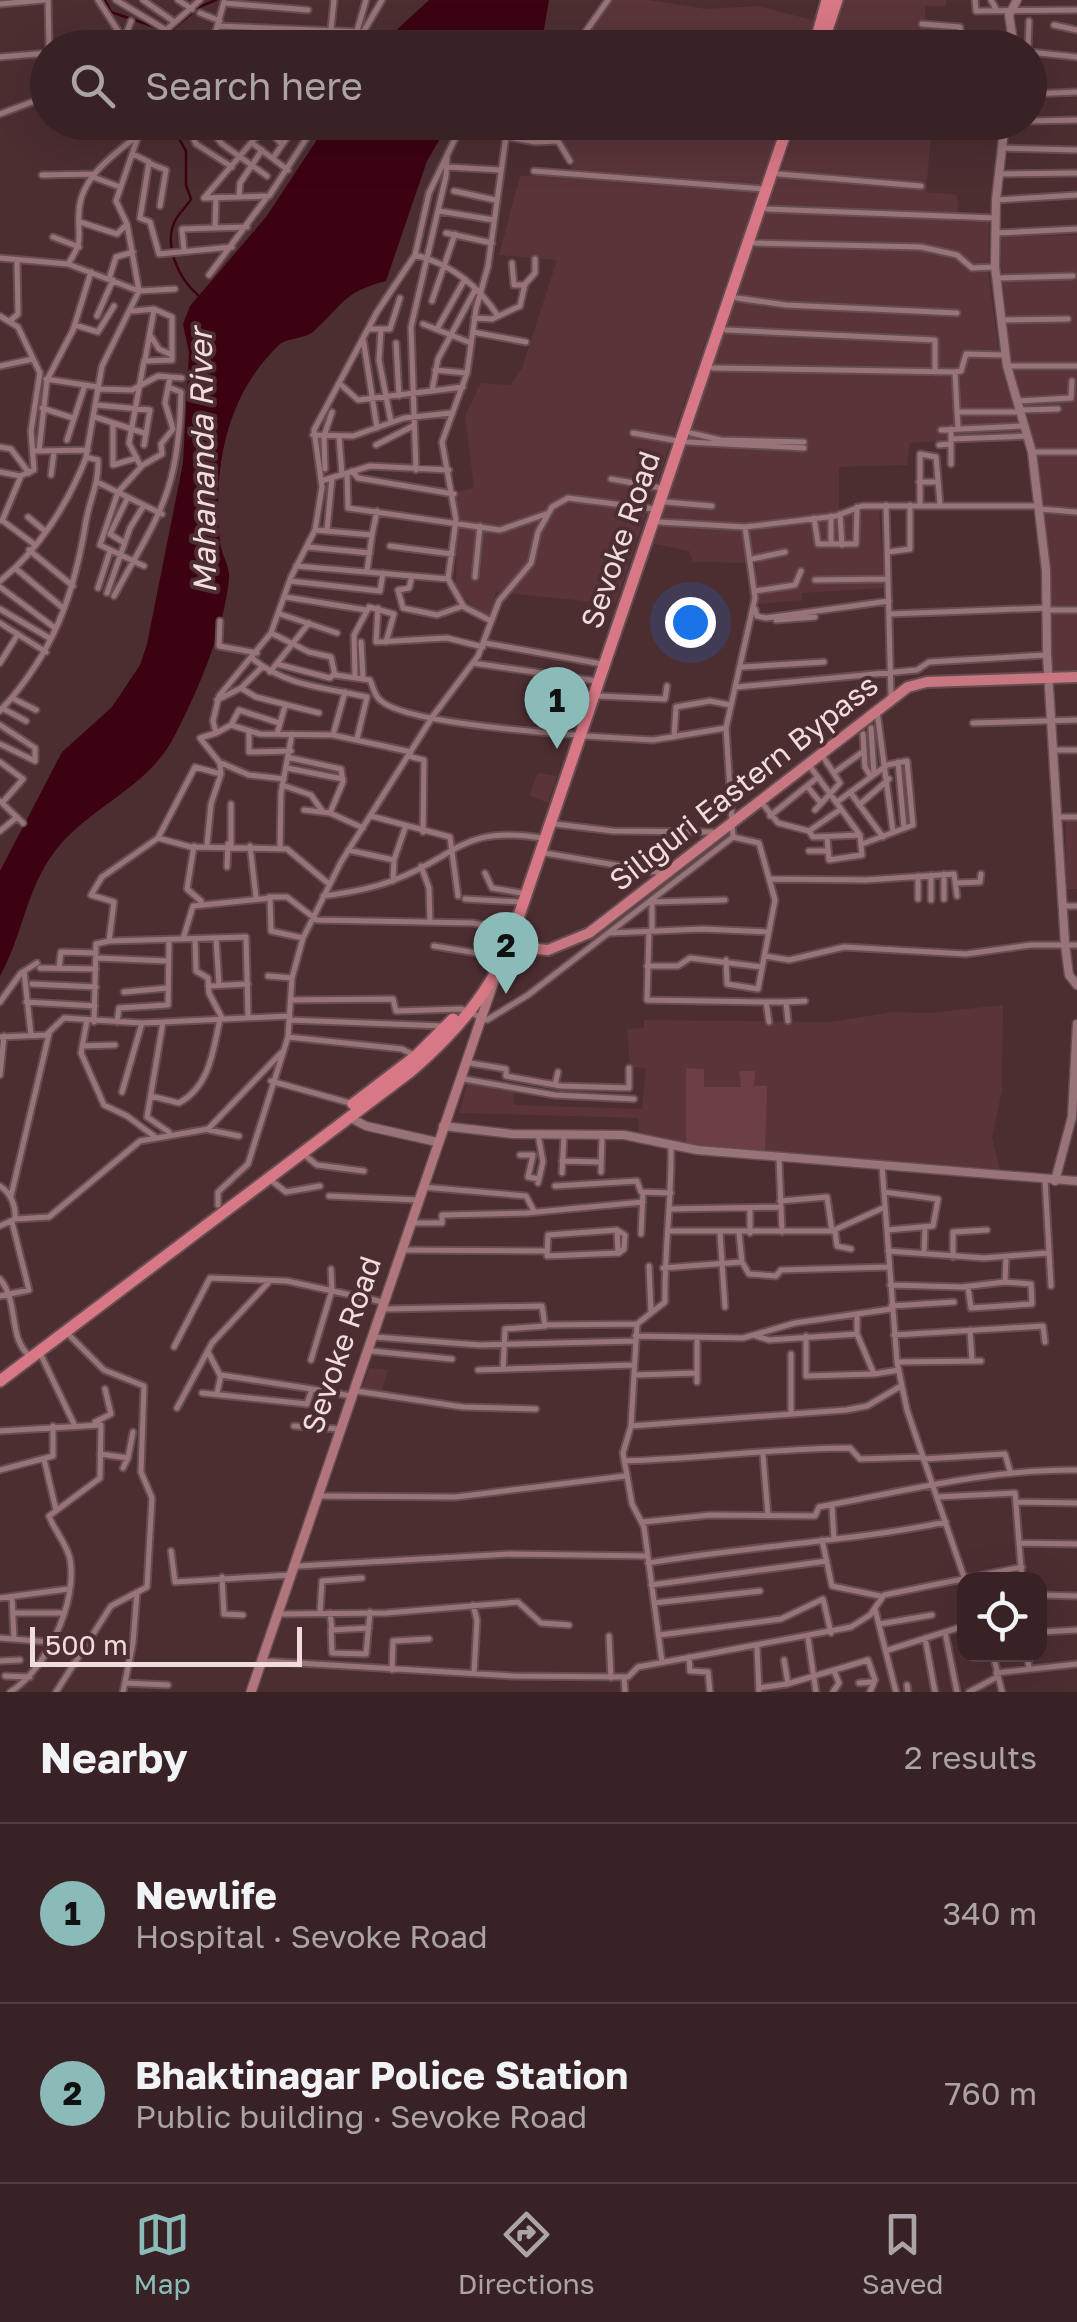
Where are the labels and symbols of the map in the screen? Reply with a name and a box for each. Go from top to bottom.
water label: Mahananda River [181,324,223,594]
street label: Sevoke Road [573,446,667,633]
your location [665,597,716,648]
pin: 1 [524,666,590,749]
street label: Siliguri Eastern Bypass [602,666,885,898]
pin: 2 [474,912,538,994]
street label: Sevoke Road [294,1251,388,1438]
scale bar [30,1622,302,1666]

